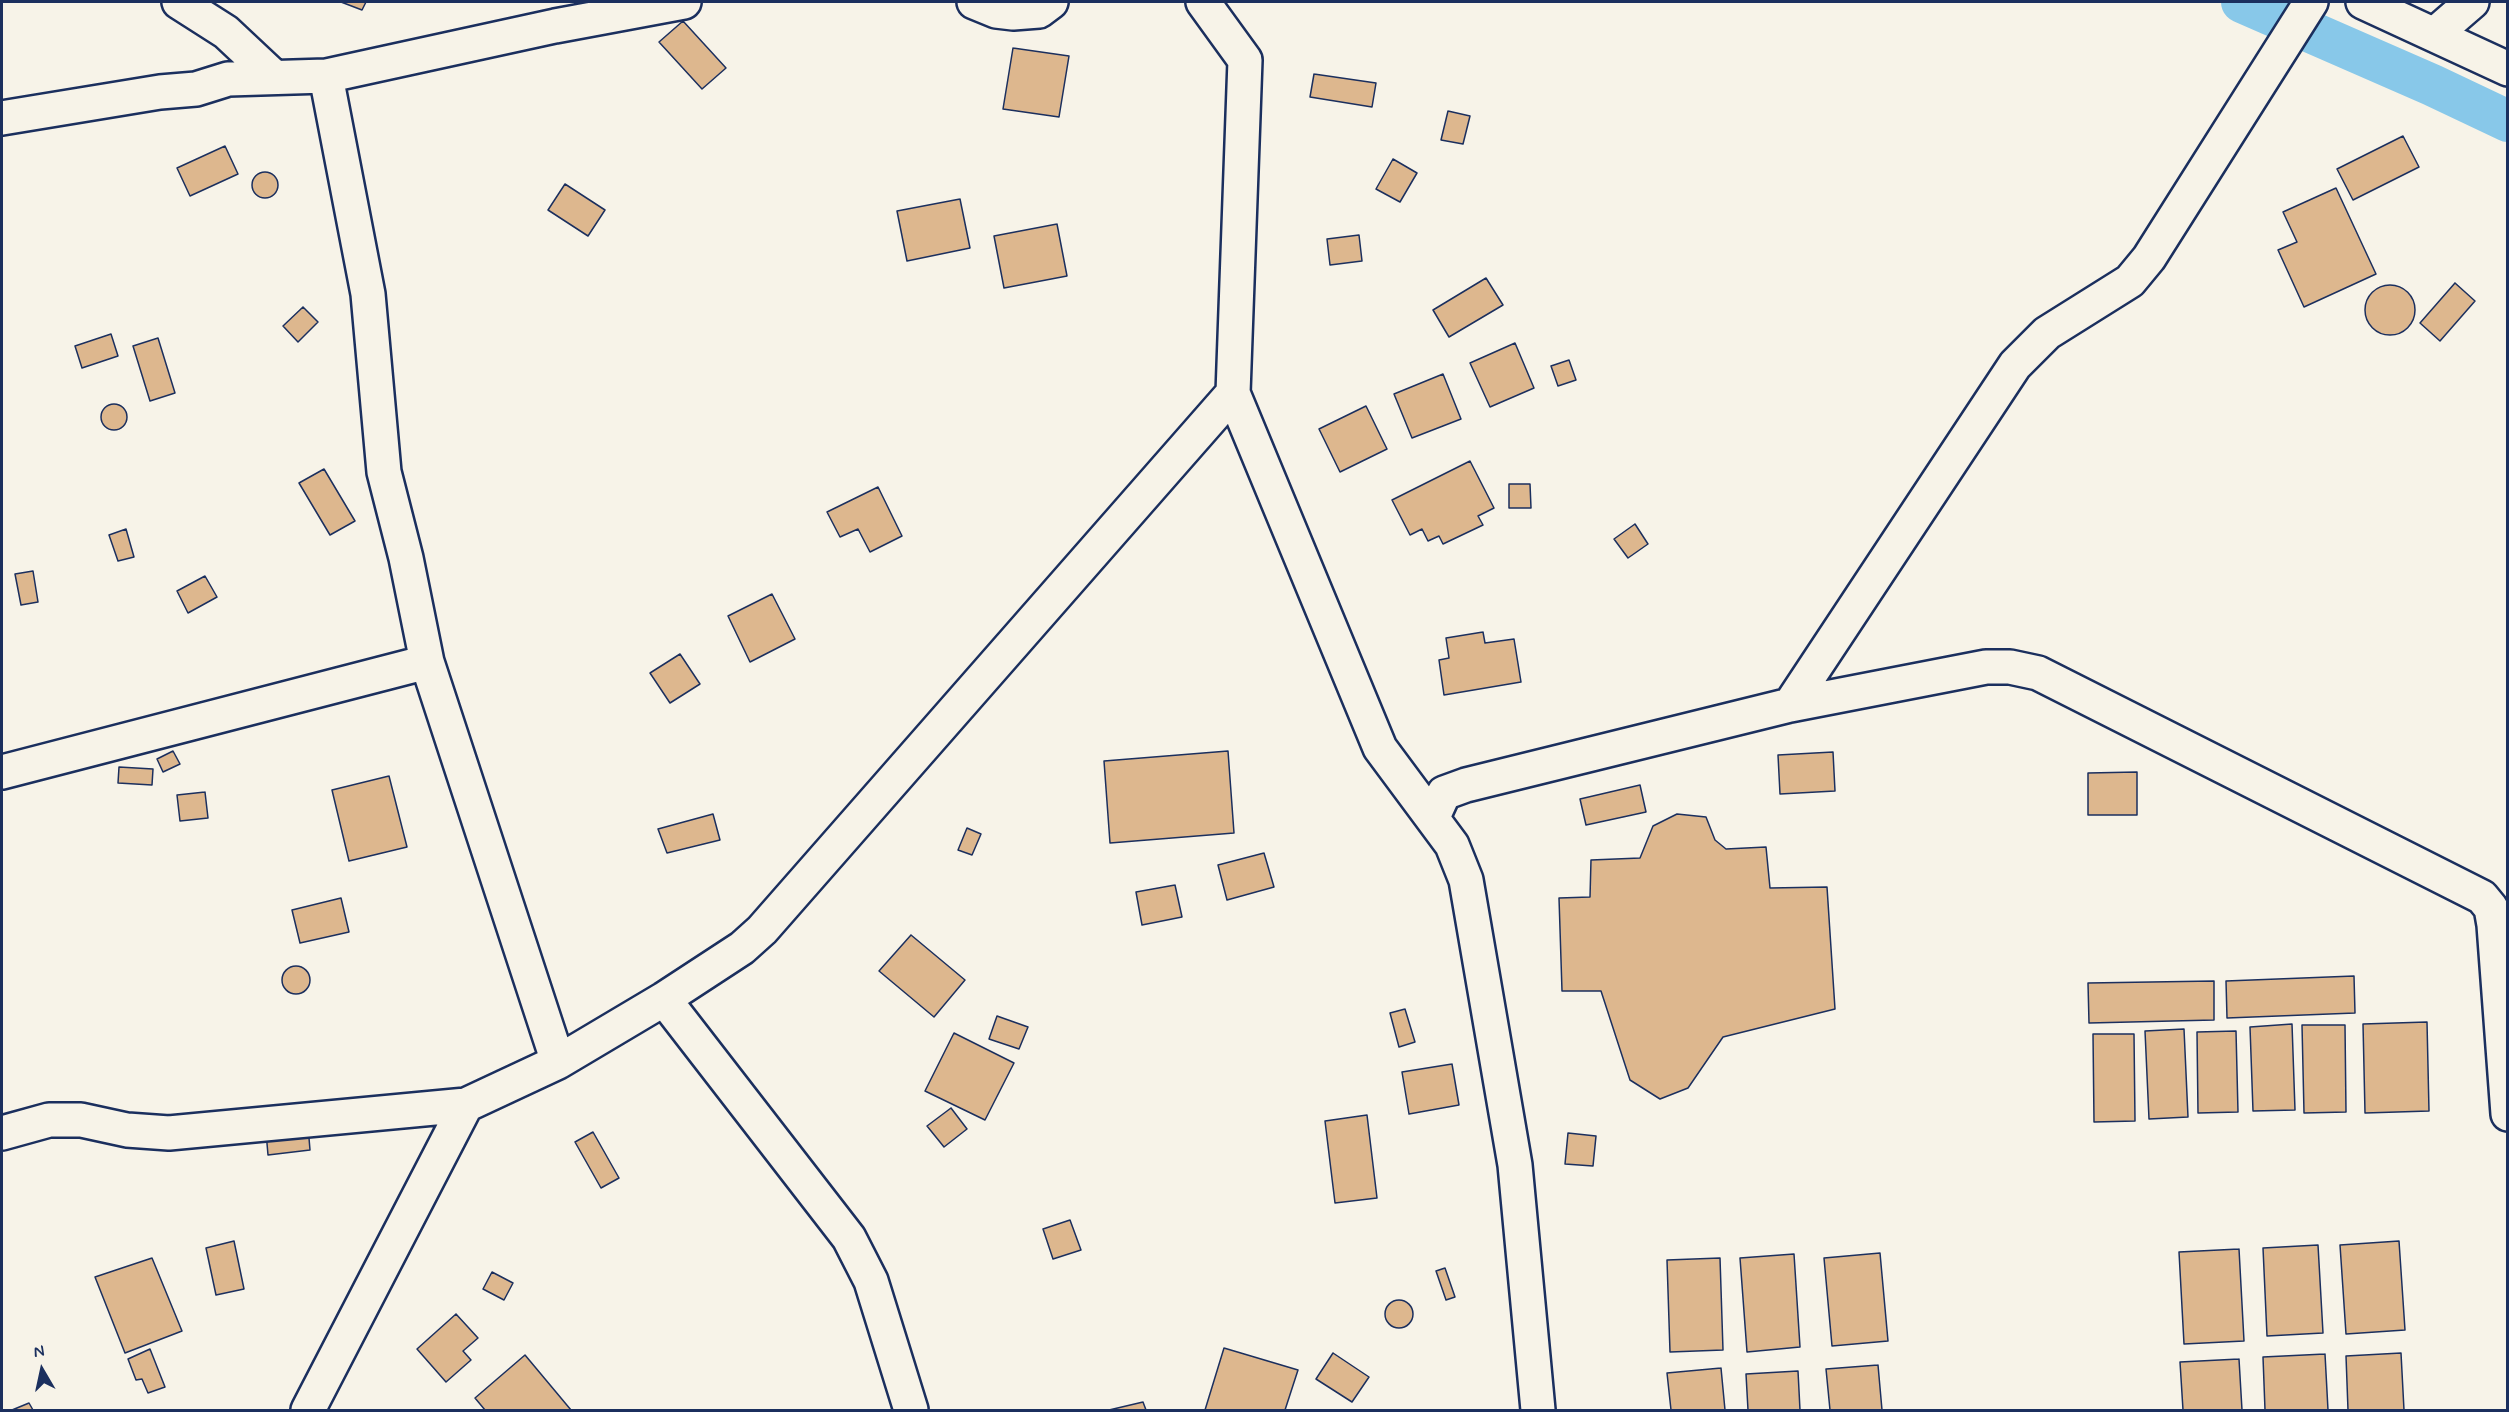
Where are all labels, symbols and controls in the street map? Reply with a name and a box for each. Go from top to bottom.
north arrow [12,1340,72,1400]
text: N [32,1341,46,1363]

